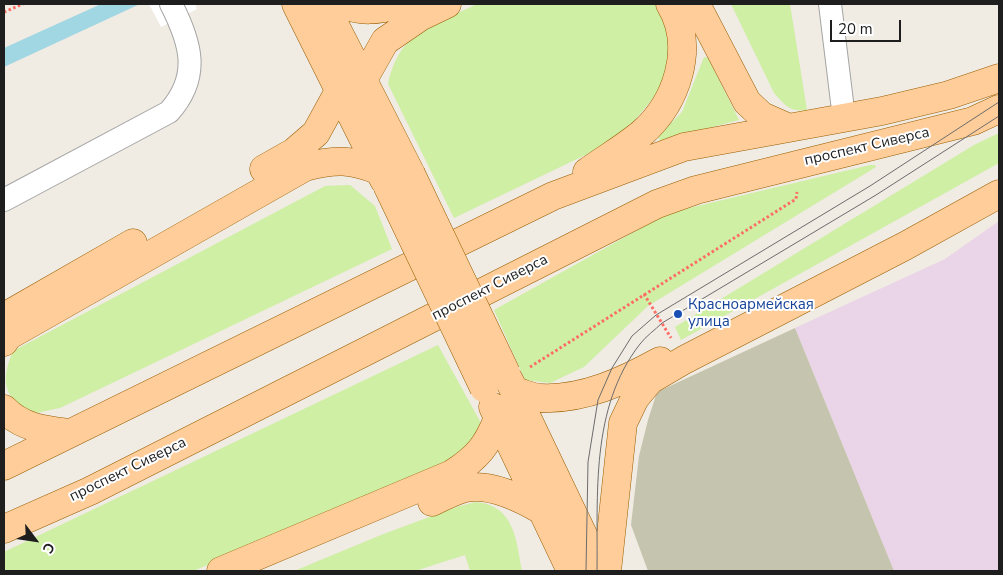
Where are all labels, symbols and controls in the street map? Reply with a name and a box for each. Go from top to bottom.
scale bar [833,10,904,42]
text: 20 m [838,19,873,39]
street label: проспект Сиверса [803,124,931,170]
street label: проспект Сиверса [429,251,551,325]
place label: Красноармейская улица [688,296,814,331]
marker: Красноармейская улица [672,308,684,320]
street label: проспект Сиверса [67,434,189,506]
north arrow [10,515,60,565]
text: С [38,539,59,557]

